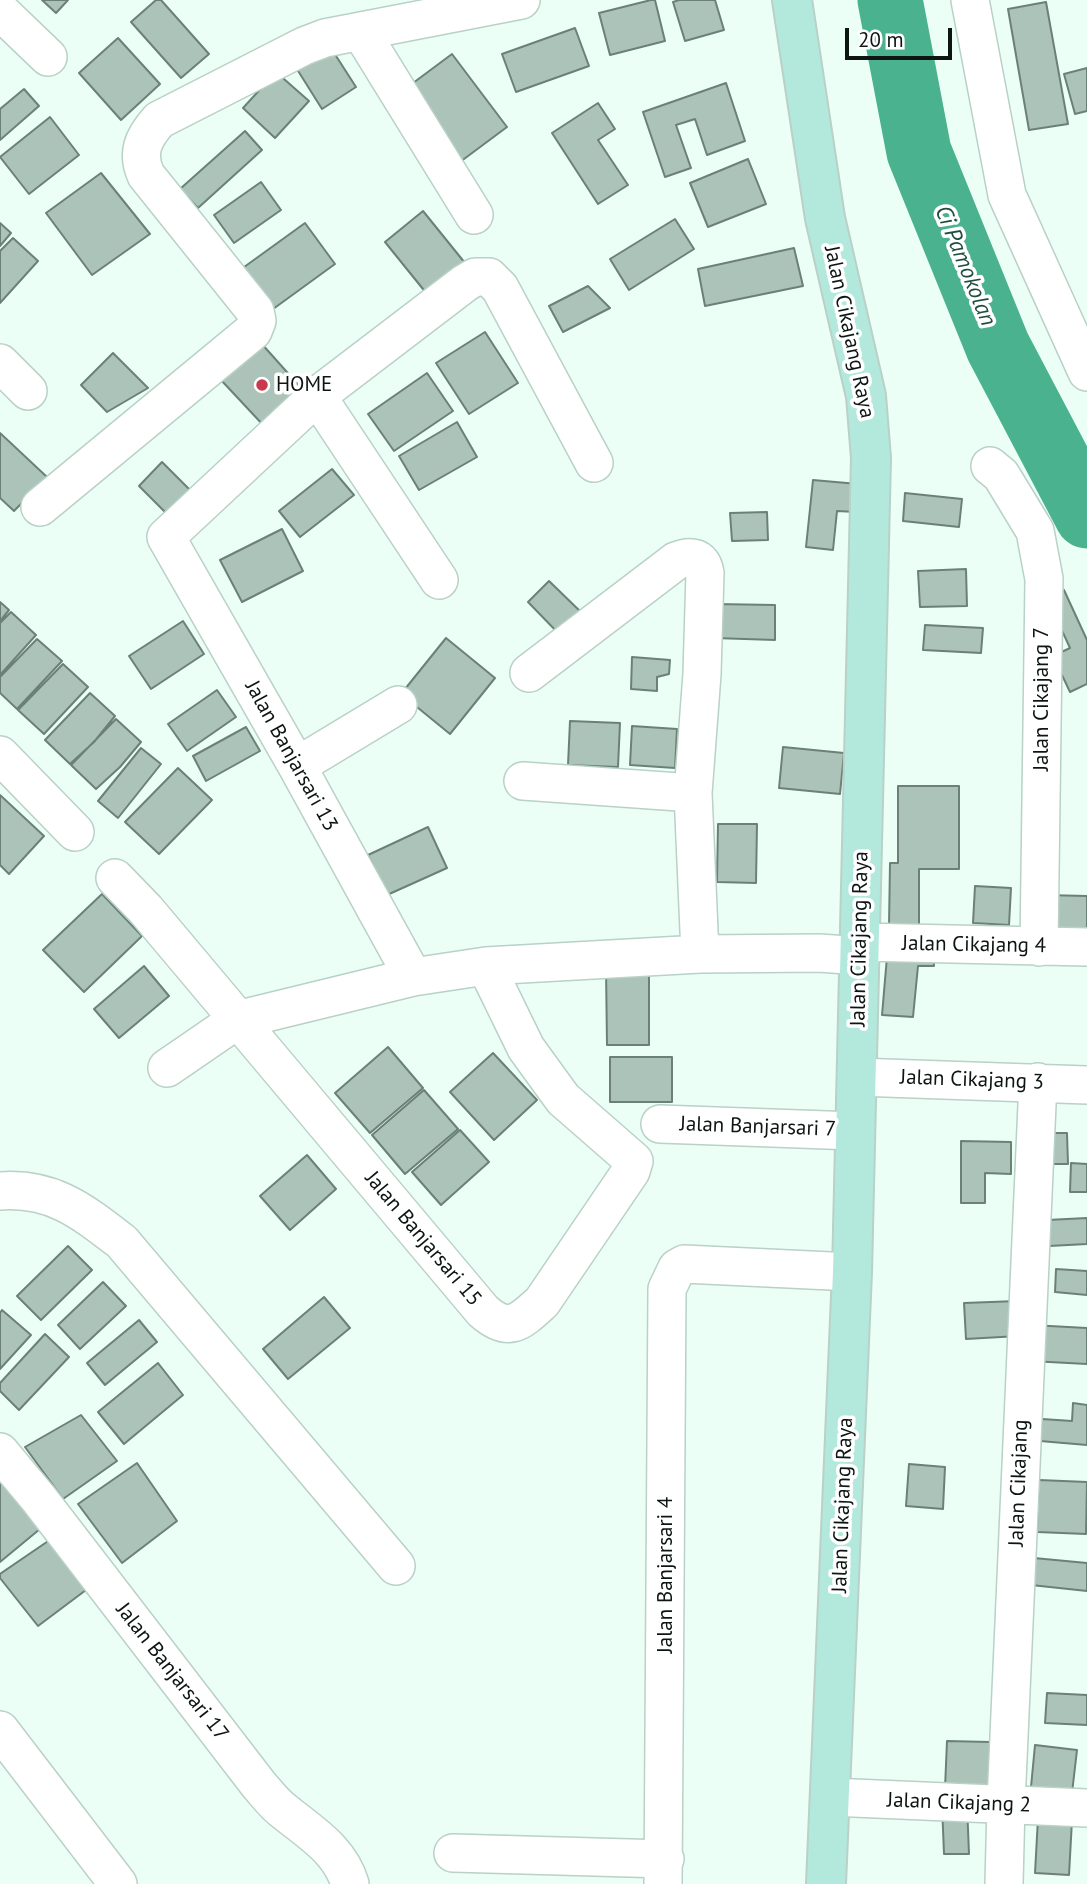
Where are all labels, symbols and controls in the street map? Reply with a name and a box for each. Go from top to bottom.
scale bar [849,14,956,58]
text: 20 m [858,26,904,53]
water label: Ci Pamokolan [928,202,1002,330]
street label: Jalan Cikajang Raya [818,244,880,420]
place label: HOME [276,372,332,398]
marker: HOME [254,377,270,393]
street label: Jalan Cikajang 7 [1029,627,1055,771]
street label: Jalan Banjarsari 13 [239,676,343,836]
street label: Jalan Cikajang Raya [846,851,874,1027]
street label: Jalan Cikajang 4 [902,931,1046,959]
street label: Jalan Cikajang 3 [900,1065,1044,1095]
street label: Jalan Banjarsari 7 [679,1112,837,1142]
street label: Jalan Banjarsari 15 [359,1167,487,1311]
street label: Jalan Cikajang Raya [827,1417,859,1593]
street label: Jalan Cikajang [1004,1419,1034,1547]
street label: Jalan Banjarsari 4 [653,1497,679,1653]
street label: Jalan Banjarsari 17 [110,1598,234,1746]
street label: Jalan Cikajang 2 [887,1788,1031,1818]

